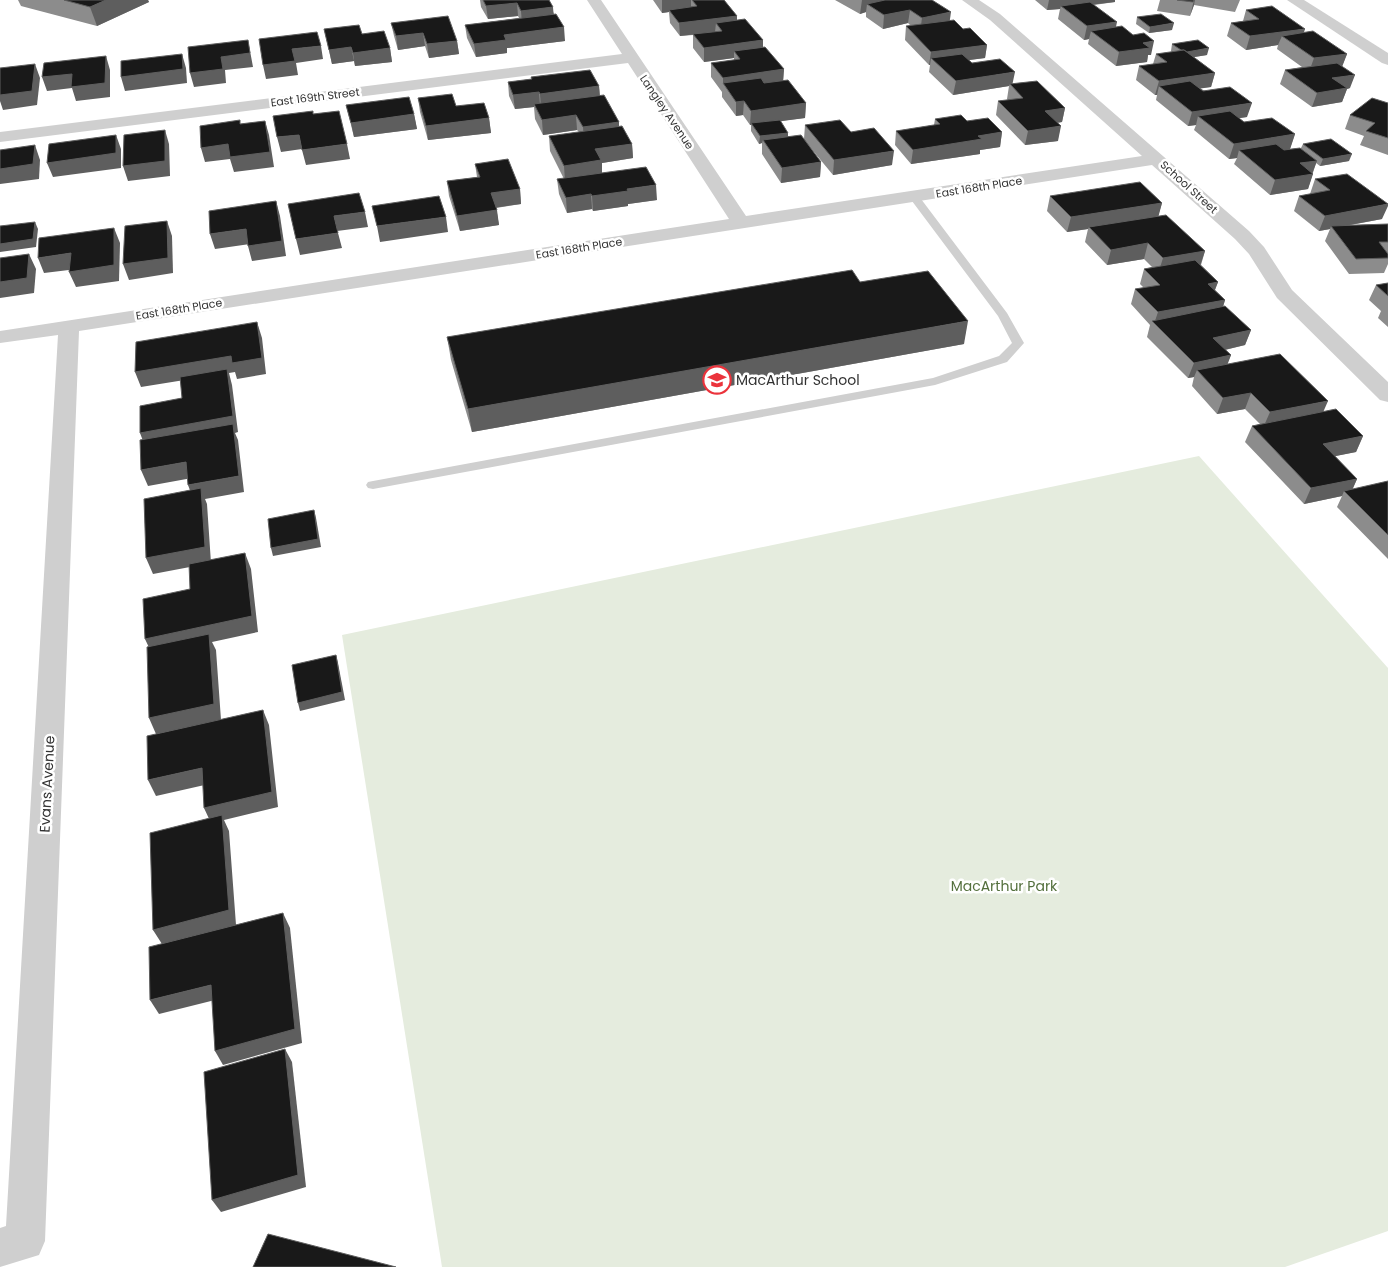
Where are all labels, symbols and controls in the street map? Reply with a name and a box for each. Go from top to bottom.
street label: Langley Avenue [636,72,698,153]
street label: East 169th Street [270,84,360,110]
street label: School Street [1157,157,1221,217]
street label: East 168th Place [935,172,1023,202]
street label: East 168th Place [535,233,623,263]
street label: East 168th Place [135,294,223,324]
school or university icon: MacArthur School [702,365,732,395]
place label: MacArthur School [736,370,860,390]
street label: Evans Avenue [34,735,60,833]
park label: MacArthur Park [951,876,1058,896]

